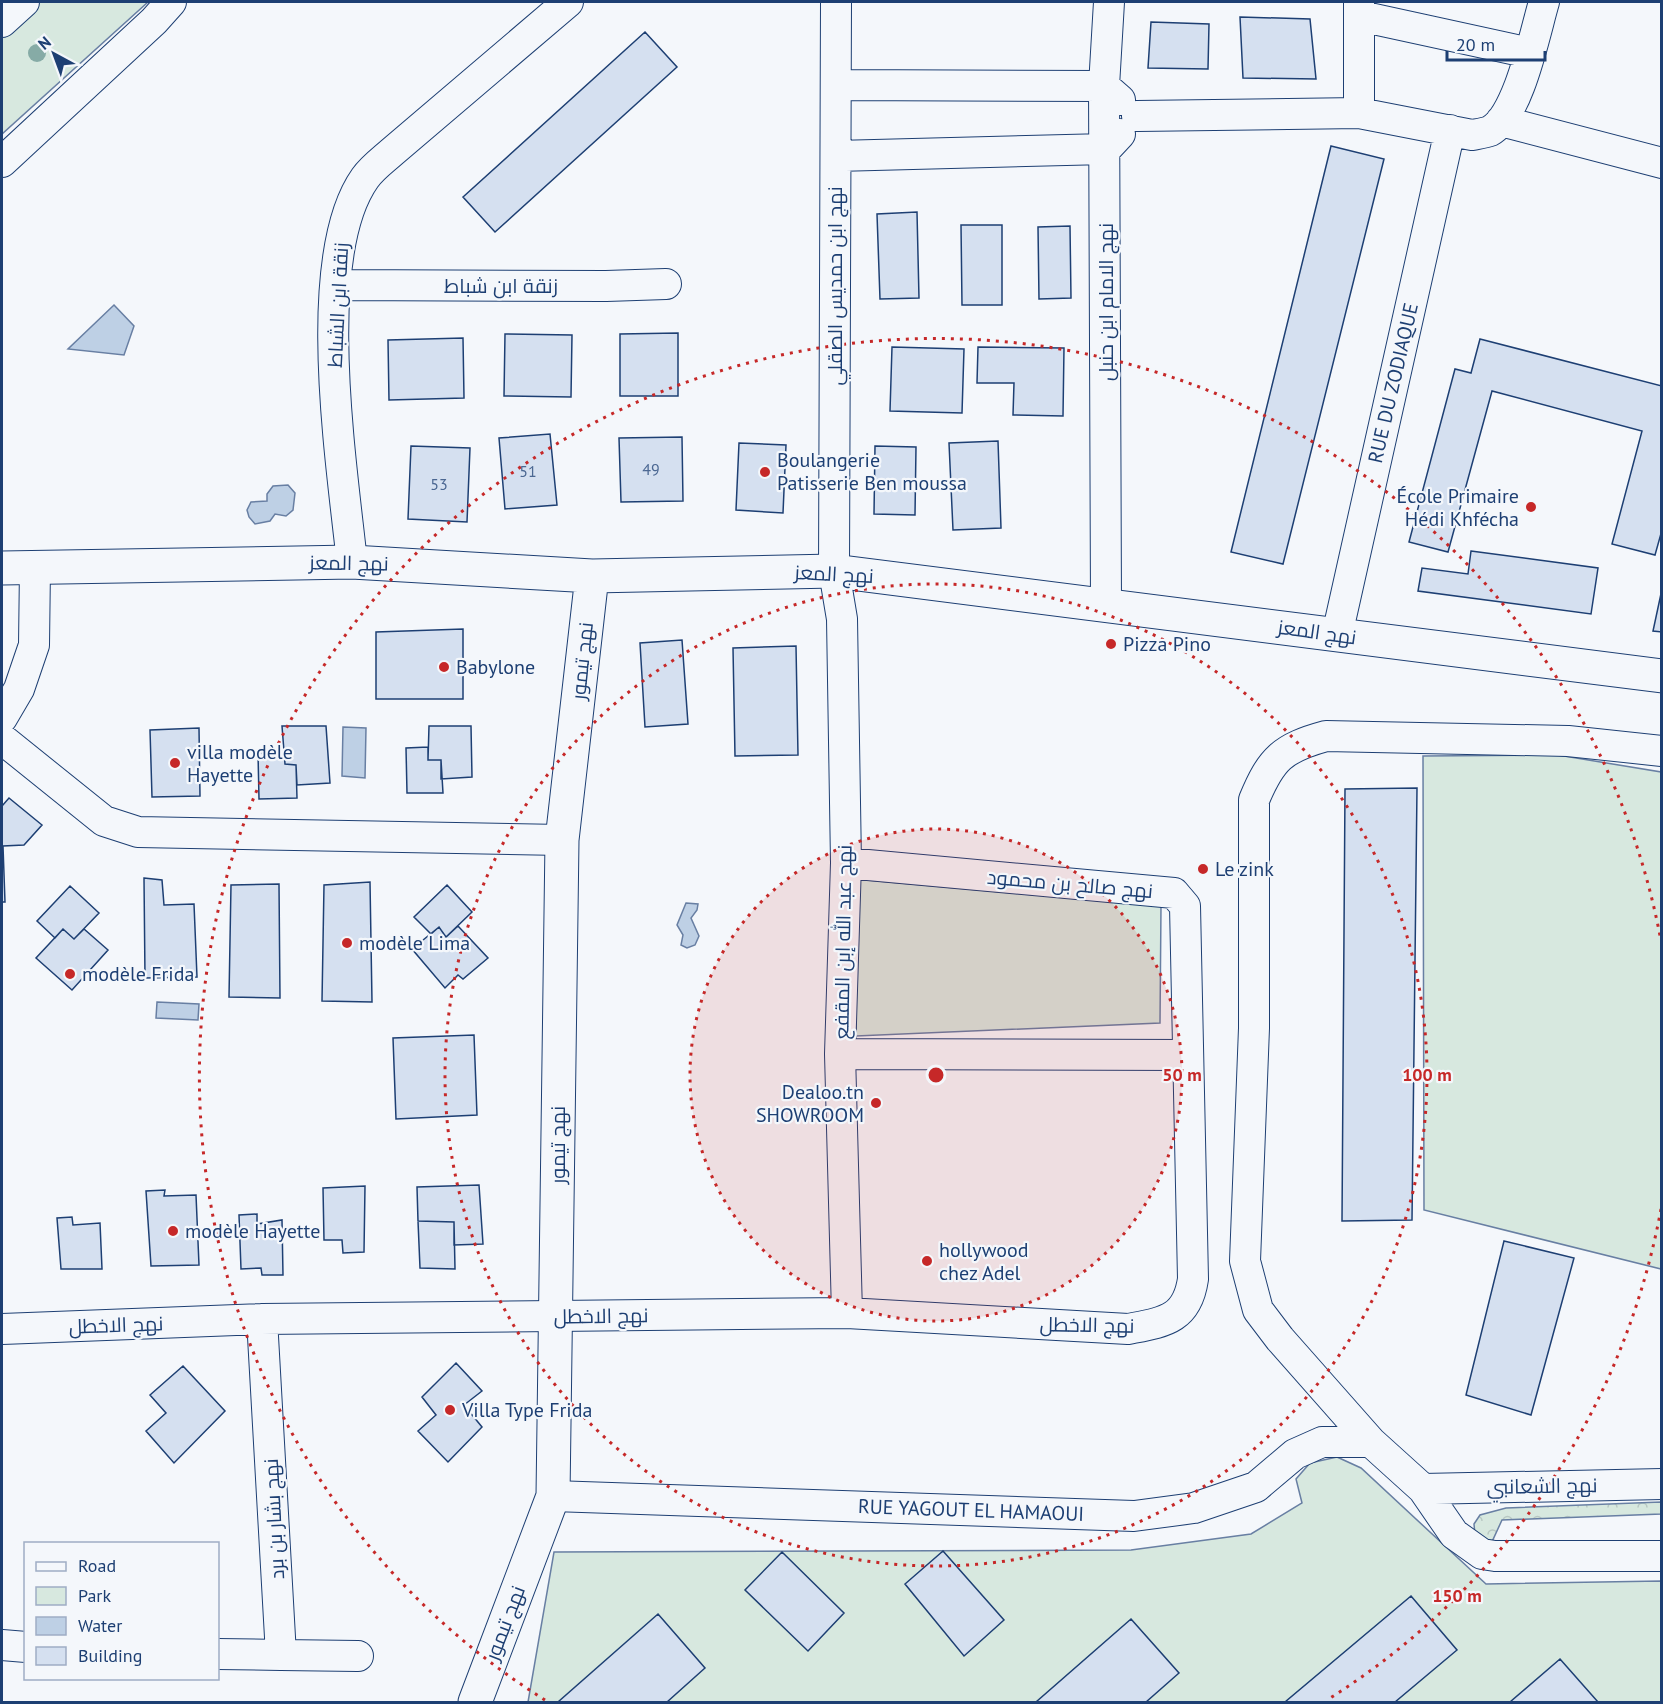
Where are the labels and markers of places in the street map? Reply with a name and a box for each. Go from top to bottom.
place label: Boulangerie Patisserie Ben moussa [777,447,967,496]
marker: Boulangerie Patisserie Ben moussa [758,465,772,479]
place label: École Primaire Hédi Khfécha [1397,483,1519,532]
marker: École Primaire Hédi Khfécha [1524,500,1538,514]
place label: Pizza Pino [1123,631,1211,657]
marker: Pizza Pino [1104,637,1118,651]
place label: Babylone [456,654,535,680]
marker: Babylone [437,660,451,674]
place label: villa modèle Hayette [187,739,293,788]
marker: villa modèle Hayette [168,756,182,770]
place label: Le zink [1215,856,1274,882]
marker: Le zink [1196,862,1210,876]
place label: modèle Lima [359,930,470,956]
marker: modèle Lima [340,936,354,950]
place label: modèle Frida [82,961,194,987]
marker: modèle Frida [63,967,77,981]
centre of rings [926,1065,946,1085]
place label: Dealoo.tn SHOWROOM [756,1079,864,1128]
marker: Dealoo.tn SHOWROOM [869,1096,883,1110]
place label: modèle Hayette [185,1218,320,1244]
marker: modèle Hayette [166,1224,180,1238]
place label: hollywood chez Adel [939,1237,1028,1286]
marker: hollywood chez Adel [920,1254,934,1268]
place label: Villa Type Frida [461,1397,592,1423]
marker: Villa Type Frida [443,1403,457,1417]

